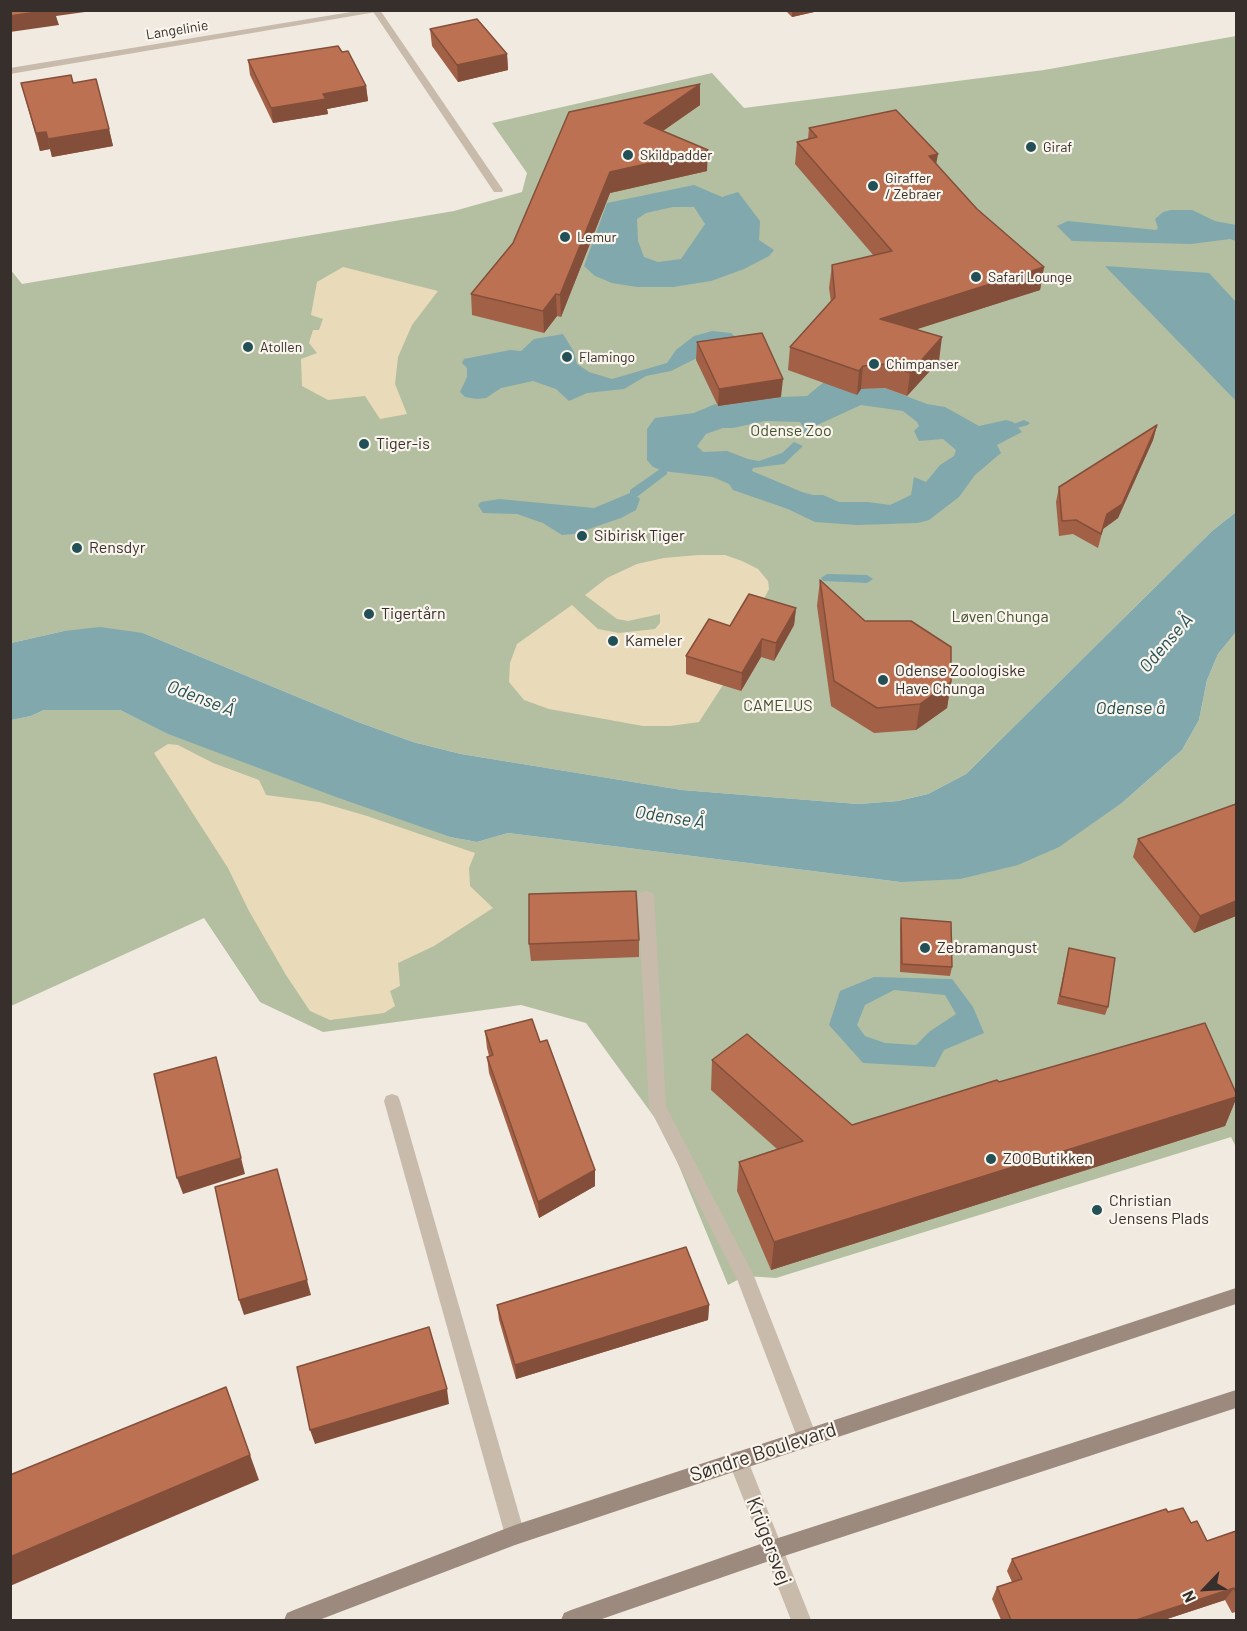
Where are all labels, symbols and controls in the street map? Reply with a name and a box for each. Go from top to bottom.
street label: Langelinie [145,17,209,43]
place label: Giraf [1043,139,1072,155]
marker: Giraf [1024,140,1038,154]
place label: Skildpadder [640,147,712,163]
marker: Skildpadder [621,148,635,162]
place label: Giraffer / Zebraer [885,170,941,202]
marker: Giraffer / Zebraer [866,179,880,193]
place label: Lemur [577,229,617,245]
marker: Lemur [558,230,572,244]
place label: Safari Lounge [988,269,1072,285]
marker: Safari Lounge [969,270,983,284]
place label: Atollen [260,339,302,355]
marker: Atollen [241,340,255,354]
place label: Flamingo [579,349,635,365]
marker: Flamingo [560,350,574,364]
place label: Chimpanser [886,356,959,372]
marker: Chimpanser [867,357,881,371]
park label: Odense Zoo [750,421,832,441]
place label: Tiger-is [376,434,430,454]
marker: Tiger-is [357,437,371,451]
place label: Sibirisk Tiger [594,526,685,546]
marker: Sibirisk Tiger [575,529,589,543]
place label: Rensdyr [89,538,146,558]
marker: Rensdyr [70,541,84,555]
place label: Tigertårn [381,604,446,624]
marker: Tigertårn [362,607,376,621]
park label: Løven Chunga [951,607,1049,627]
water label: Odense Å [1135,609,1197,677]
place label: Kameler [625,631,683,651]
marker: Kameler [606,634,620,648]
place label: Odense Zoologiske Have Chunga [895,661,1025,699]
marker: Odense Zoologiske Have Chunga [876,673,890,687]
water label: Odense Å [164,675,238,721]
park label: CAMELUS [743,696,813,716]
water label: Odense å [1095,697,1165,719]
water label: Odense Å [633,801,707,833]
place label: Zebramangust [937,938,1038,958]
marker: Zebramangust [918,941,932,955]
place label: ZOOButikken [1003,1149,1093,1169]
marker: ZOOButikken [984,1152,998,1166]
place label: Christian Jensens Plads [1109,1191,1209,1229]
marker: Christian Jensens Plads [1090,1203,1104,1217]
street label: Søndre Boulevard [687,1417,839,1487]
street label: Krügersvej [741,1493,797,1589]
north arrow [1175,1559,1235,1619]
text: N [1177,1588,1199,1606]

